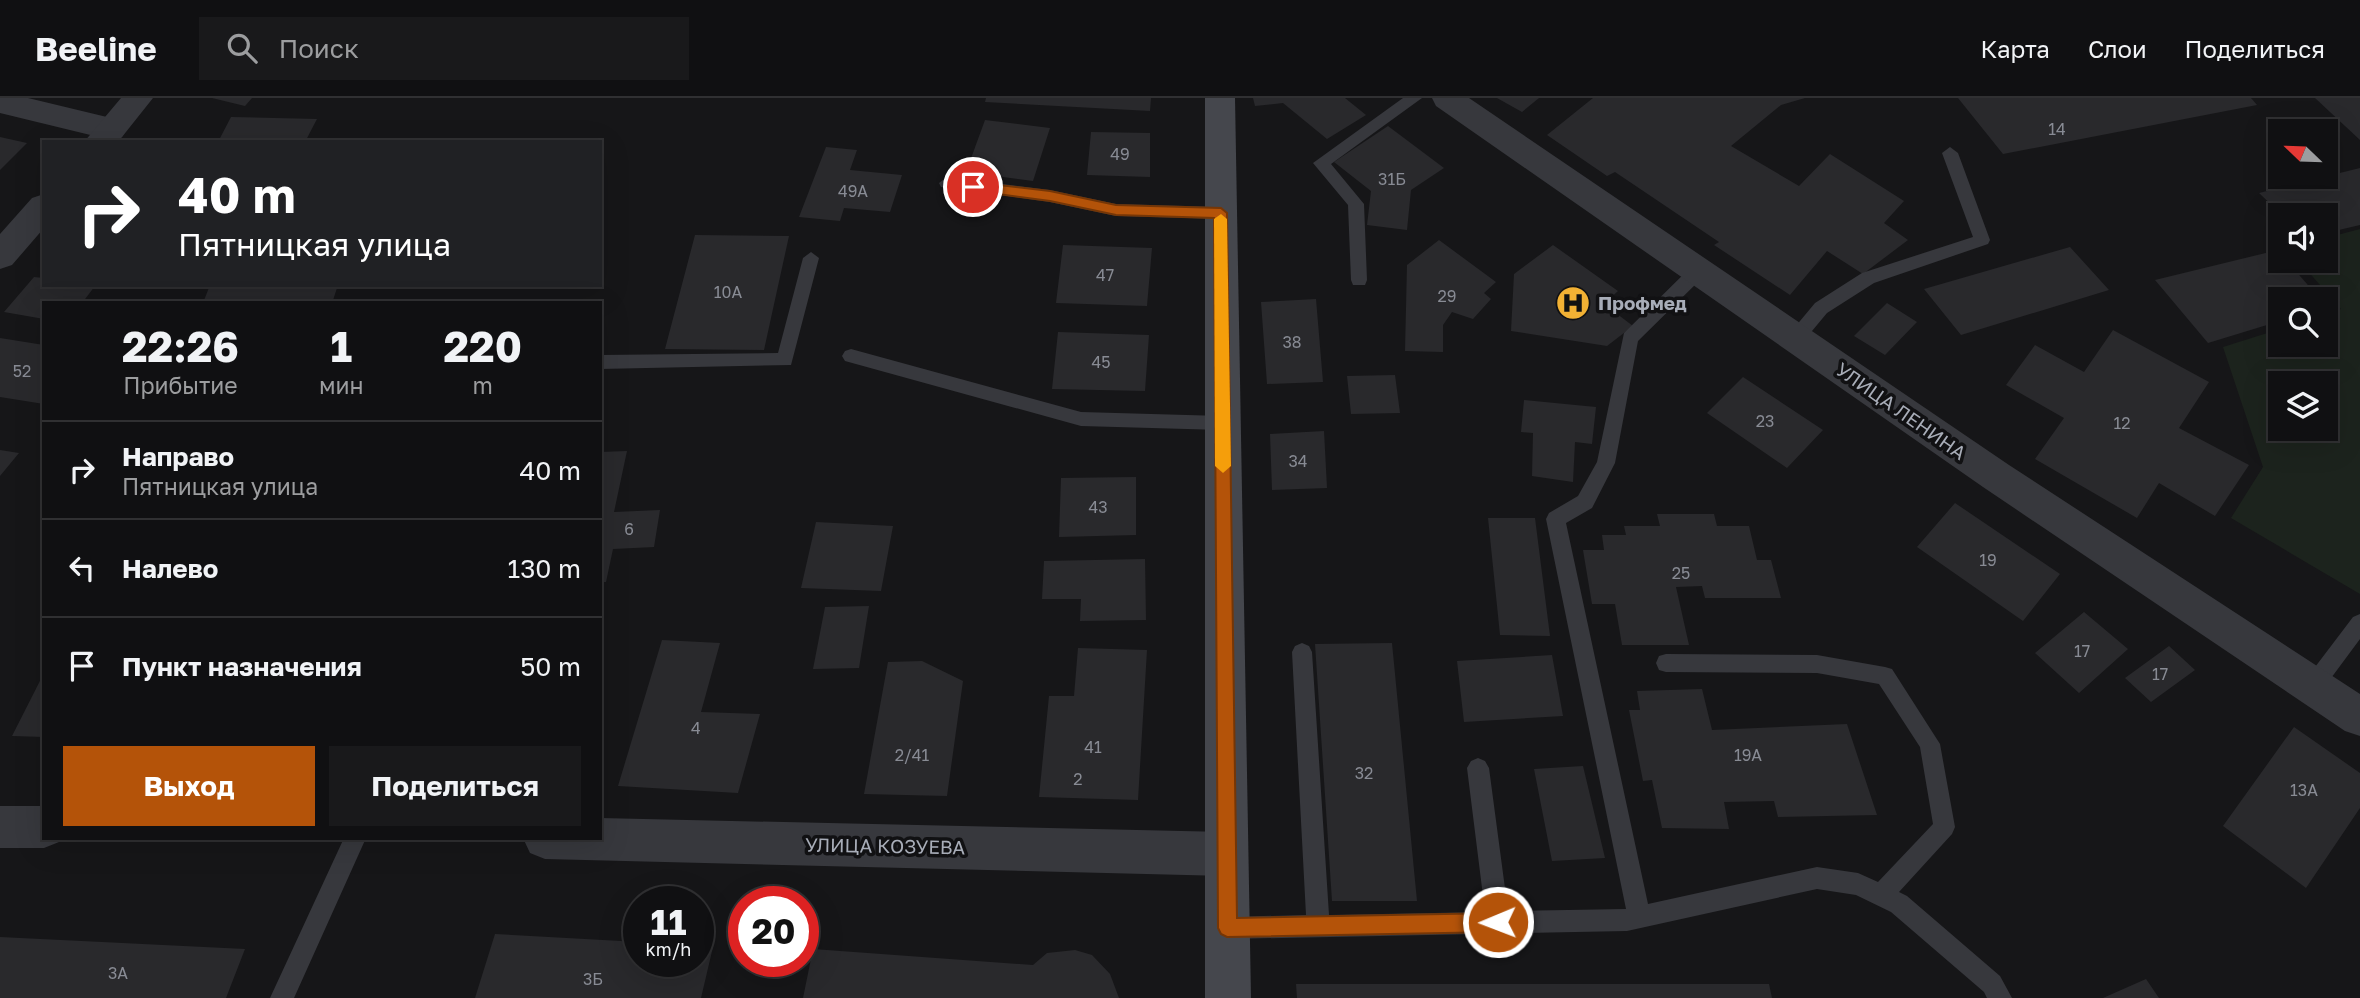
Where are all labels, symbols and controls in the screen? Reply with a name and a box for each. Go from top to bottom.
search box [199,17,689,80]
text: Beeline [35,29,157,68]
icon: search [223,29,261,67]
text: Поиск [279,33,359,64]
text: Карта [1980,34,2050,63]
text: Слои [2088,34,2147,63]
text: Поделиться [2185,34,2325,63]
house number: 14 [2048,119,2066,139]
north arrow [2268,119,2338,189]
map controls [2268,119,2338,441]
house number: 49 [1110,144,1130,164]
pin [943,157,1003,217]
text: 40 m [178,165,296,224]
icon: right [63,168,154,259]
icon: arrive [954,168,992,206]
house number: 31Б [1378,169,1406,189]
house number: 49А [838,181,868,201]
button: sound [2268,203,2338,273]
text: Пятницкая улица [178,225,451,263]
house number: 47 [1096,265,1114,285]
house number: 10А [714,282,742,302]
hospital icon: Профмед [1554,284,1592,322]
house number: 29 [1438,286,1456,306]
button: search [2268,287,2338,357]
place label: Профмед [1598,291,1687,314]
text: 22:26 [122,321,239,371]
text: 1 [330,321,352,371]
text: 220 [443,321,522,371]
house number: 38 [1282,332,1302,352]
house number: 45 [1091,352,1111,372]
street label: УЛИЦА ЛЕНИНА [1832,357,1971,464]
house number: 52 [13,361,31,381]
text: Прибытие [123,371,238,399]
text: мин [319,371,364,399]
text: m [473,371,493,399]
button: layers [2268,371,2338,441]
house number: 23 [1756,411,1774,431]
house number: 12 [2113,413,2131,433]
text: Направо [122,441,234,472]
icon: right [63,451,101,489]
house number: 34 [1288,451,1308,471]
text: 40 m [520,455,581,486]
text: Пятницкая улица [122,472,318,500]
house number: 43 [1088,497,1108,517]
house number: 6 [624,519,634,539]
icon: left [63,549,101,587]
house number: 19 [1979,550,1997,570]
text: Налево [122,553,218,584]
text: 130 m [508,553,581,584]
house number: 25 [1672,563,1690,583]
house number: 17 [2074,641,2090,661]
icon: arrive [63,647,101,685]
text: Пункт назначения [122,651,362,682]
text: 50 m [520,651,581,682]
house number: 17 [2152,664,2168,684]
house number: 4 [691,718,701,738]
house number: 41 [1084,737,1102,757]
house number: 2/41 [895,745,929,765]
house number: 19А [1734,745,1762,765]
button: Выход [63,746,315,826]
button: Поделиться [329,746,581,826]
house number: 32 [1355,763,1373,783]
house number: 2 [1073,769,1083,789]
house number: 13А [2290,780,2318,800]
street label: УЛИЦА КОЗУЕВА [805,833,965,858]
position arrow [1461,885,1535,959]
speed limit sign: 20 [728,886,819,977]
text: 11 [650,901,687,943]
text: km/h [646,938,691,960]
house number: 3А [108,963,128,983]
house number: 3Б [583,969,603,989]

